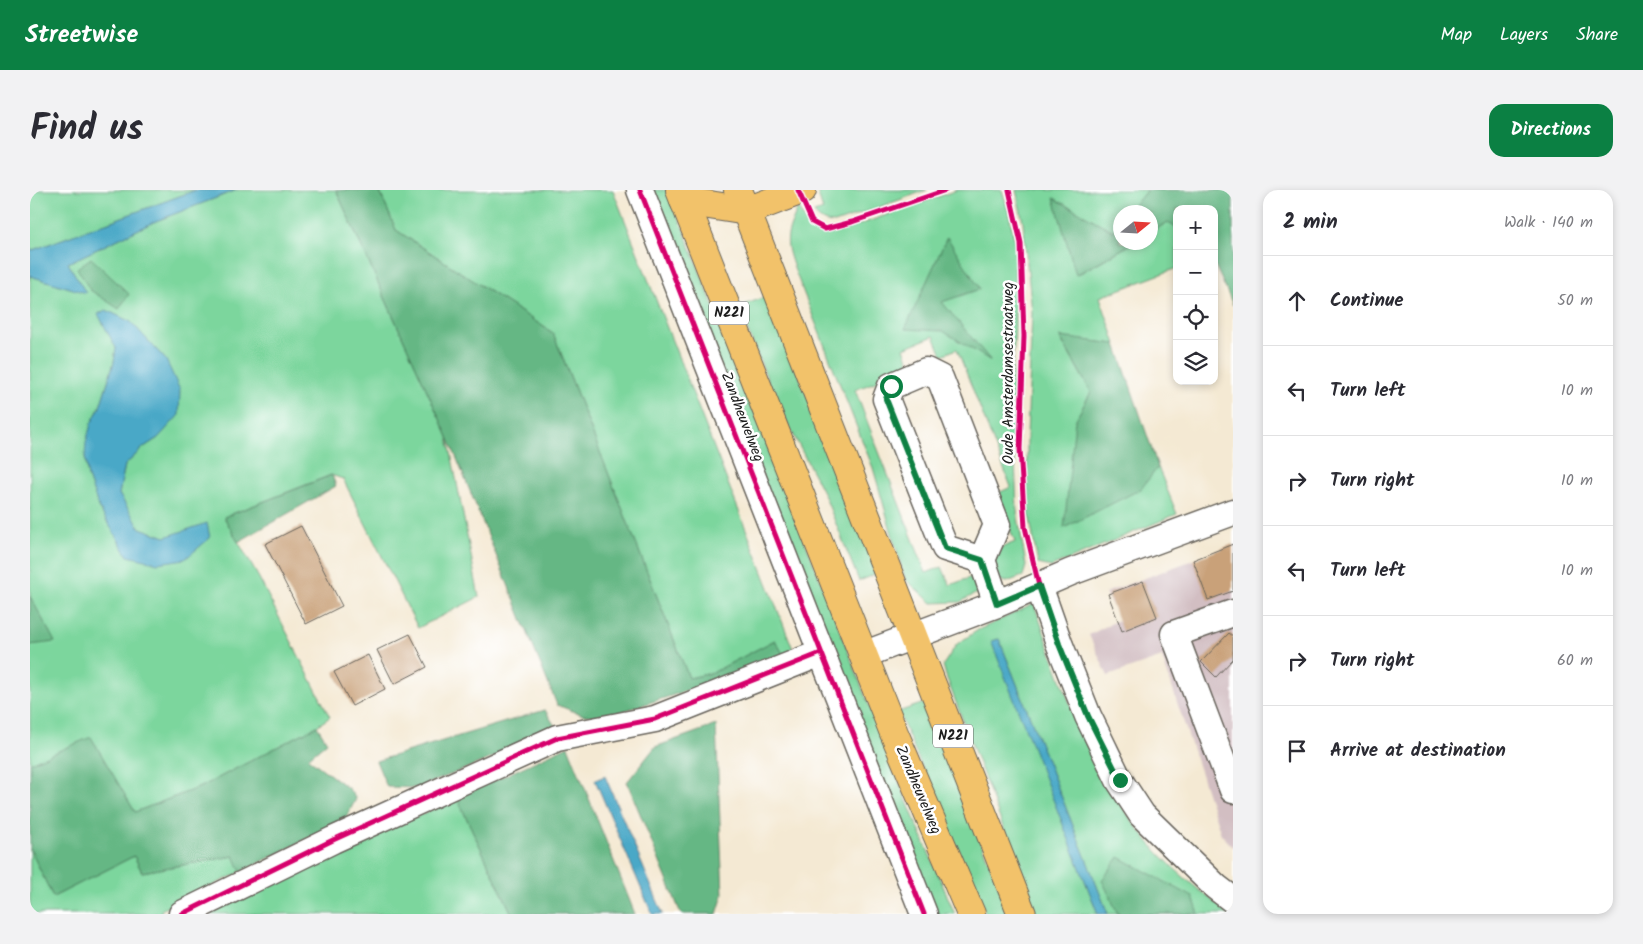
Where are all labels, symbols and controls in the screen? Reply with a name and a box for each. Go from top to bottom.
text: Streetwise [25,16,138,55]
text: Map [1441,21,1472,50]
text: Layers [1500,21,1548,50]
text: Share [1576,21,1618,50]
text: Find us [30,102,143,158]
button: Directions [1489,104,1613,157]
north arrow [1113,205,1158,250]
map controls [1173,205,1218,385]
button: + [1173,205,1218,250]
text: 2 min [1283,206,1338,239]
text: Walk · 140 m [1504,210,1593,235]
button: − [1173,250,1218,295]
street label: Oude Amsterdamsestraatweg [997,282,1021,464]
text: Continue [1330,286,1403,316]
icon: ahead [1283,287,1311,315]
text: 50 m [1557,288,1593,313]
button: locate [1173,295,1218,340]
road number: N221 [709,302,749,324]
button: layers [1173,340,1218,385]
street label: Zandheuvelweg [714,369,770,465]
route start [880,375,903,398]
text: Turn left [1330,376,1405,406]
icon: left [1283,377,1311,405]
text: 10 m [1561,378,1593,403]
text: Turn right [1330,466,1415,496]
icon: right [1283,467,1311,495]
text: 10 m [1561,468,1593,493]
text: Turn left [1330,556,1405,586]
icon: left [1283,557,1311,585]
text: 10 m [1561,558,1593,583]
text: Turn right [1330,646,1415,676]
icon: right [1283,647,1311,675]
text: 60 m [1557,648,1593,673]
road number: N221 [933,724,973,748]
text: Arrive at destination [1330,736,1506,766]
icon: arrive [1283,737,1311,765]
street label: Zandheuvelweg [888,742,948,838]
route end [1109,769,1132,792]

